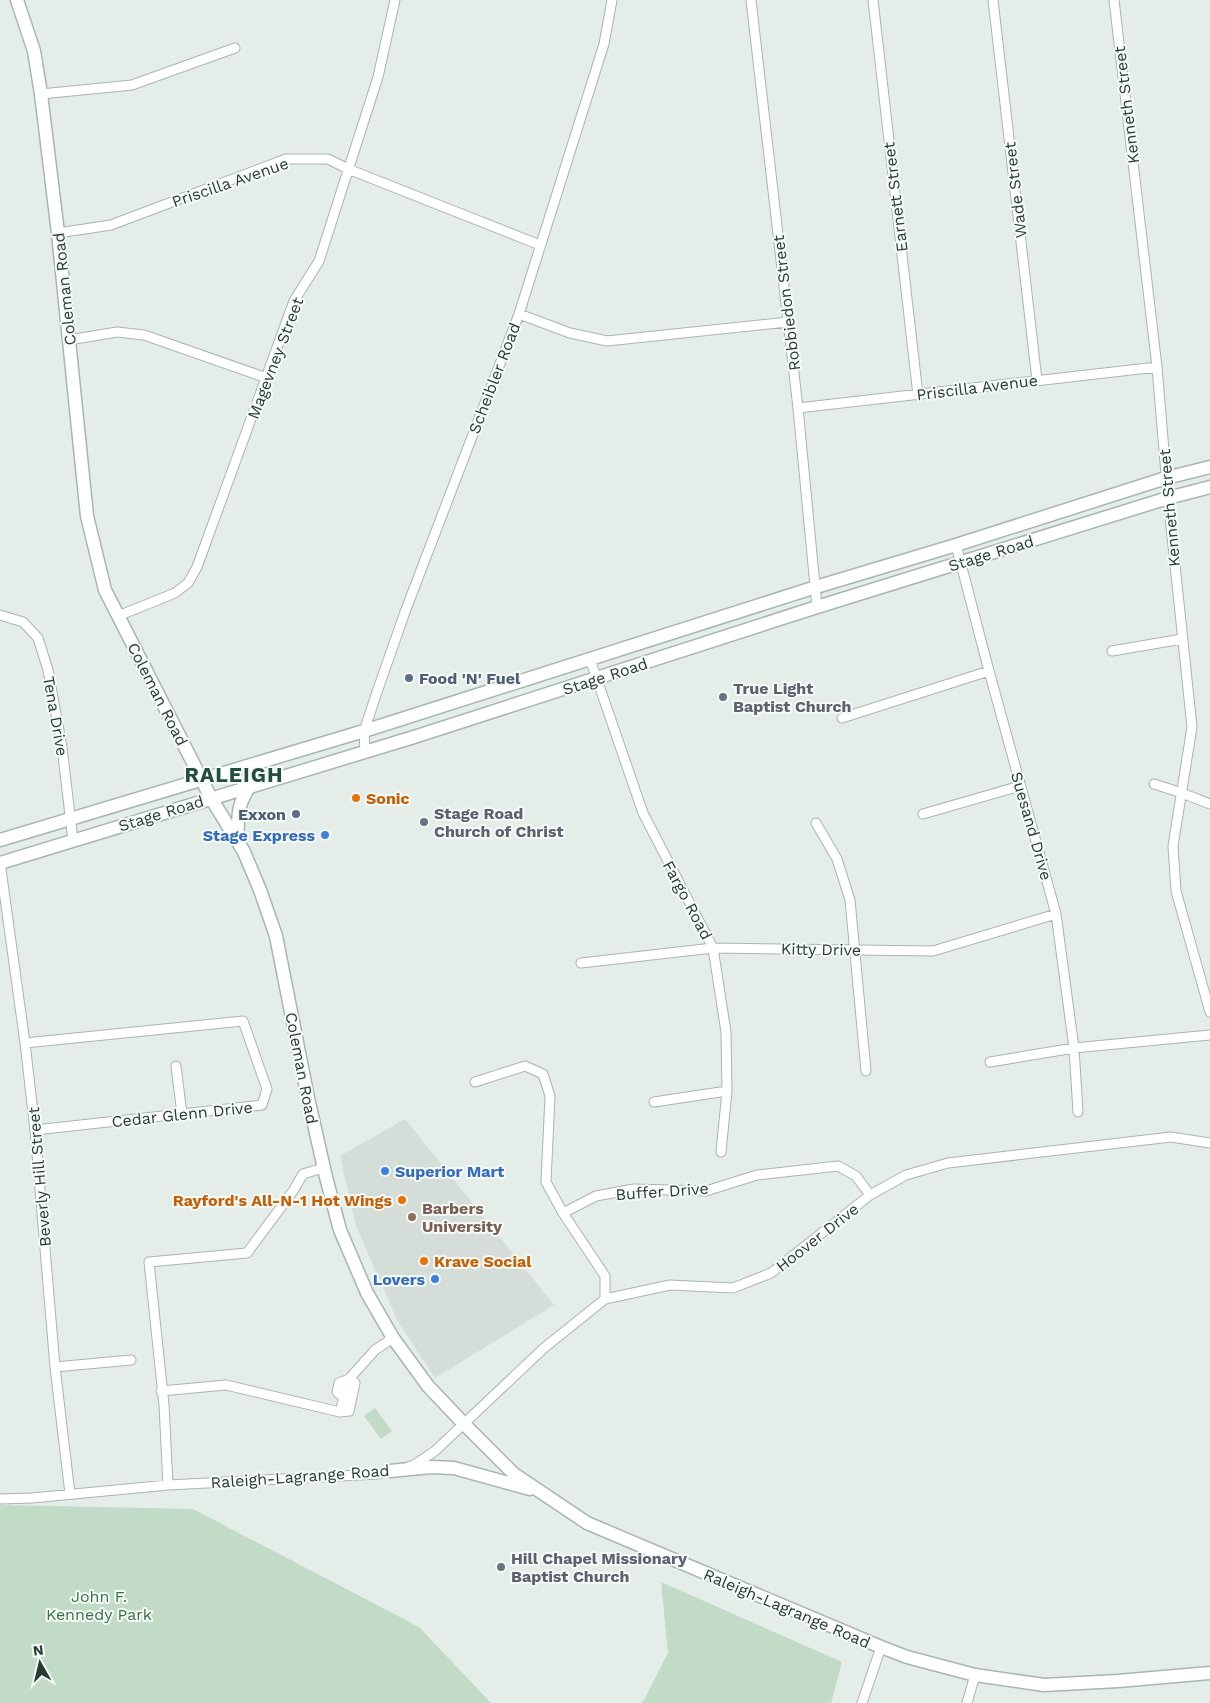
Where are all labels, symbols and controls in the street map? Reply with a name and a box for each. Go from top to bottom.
street label: Kenneth Street [1110,45,1143,165]
street label: Earnett Street [879,141,912,253]
street label: Wade Street [1000,141,1031,239]
street label: Priscilla Avenue [169,154,291,211]
street label: Coleman Road [49,232,80,346]
street label: Robbiedon Street [769,234,804,372]
street label: Magevney Street [244,294,307,422]
street label: Scheibler Road [465,320,524,436]
street label: Priscilla Avenue [915,371,1039,404]
street label: Kenneth Street [1155,448,1184,568]
street label: Stage Road [946,531,1036,575]
street label: Coleman Road [123,639,192,749]
street label: Stage Road [560,654,650,699]
place label: Food 'N' Fuel [419,669,521,688]
marker: Food 'N' Fuel [403,672,415,684]
street label: Tena Drive [39,675,72,758]
place label: True Light Baptist Church [733,679,851,716]
marker: True Light Baptist Church [717,691,729,703]
district label: RALEIGH [184,762,284,787]
street label: Suesand Drive [1007,770,1056,883]
place label: Sonic [366,789,410,808]
street label: Stage Road [116,791,206,835]
marker: Sonic [350,792,362,804]
place label: Stage Road Church of Christ [434,804,563,841]
place label: Exxon [238,805,286,824]
marker: Exxon [290,808,302,820]
marker: Stage Road Church of Christ [418,816,430,828]
place label: Stage Express [203,826,315,845]
marker: Stage Express [319,829,331,841]
street label: Fargo Road [659,857,716,943]
street label: Kitty Drive [781,939,861,960]
street label: Coleman Road [281,1011,322,1126]
street label: Cedar Glenn Drive [111,1098,254,1131]
street label: Beverly Hill Street [24,1106,55,1248]
place label: Superior Mart [395,1162,504,1181]
marker: Superior Mart [379,1165,391,1177]
street label: Buffer Drive [615,1179,709,1204]
place label: Rayford's All-N-1 Hot Wings [173,1191,392,1210]
marker: Rayford's All-N-1 Hot Wings [396,1194,408,1206]
place label: Barbers University [422,1199,503,1236]
street label: Hoover Drive [772,1199,862,1276]
marker: Barbers University [406,1211,418,1223]
place label: Krave Social [434,1252,532,1271]
marker: Krave Social [418,1255,430,1267]
place label: Lovers [373,1270,425,1289]
marker: Lovers [429,1273,441,1285]
street label: Raleigh-Lagrange Road [210,1461,390,1492]
place label: Hill Chapel Missionary Baptist Church [511,1549,688,1586]
marker: Hill Chapel Missionary Baptist Church [495,1561,507,1573]
street label: Raleigh-Lagrange Road [701,1565,873,1652]
park label: John F. Kennedy Park [46,1587,152,1624]
north arrow [15,1638,65,1688]
text: N [32,1641,44,1659]

